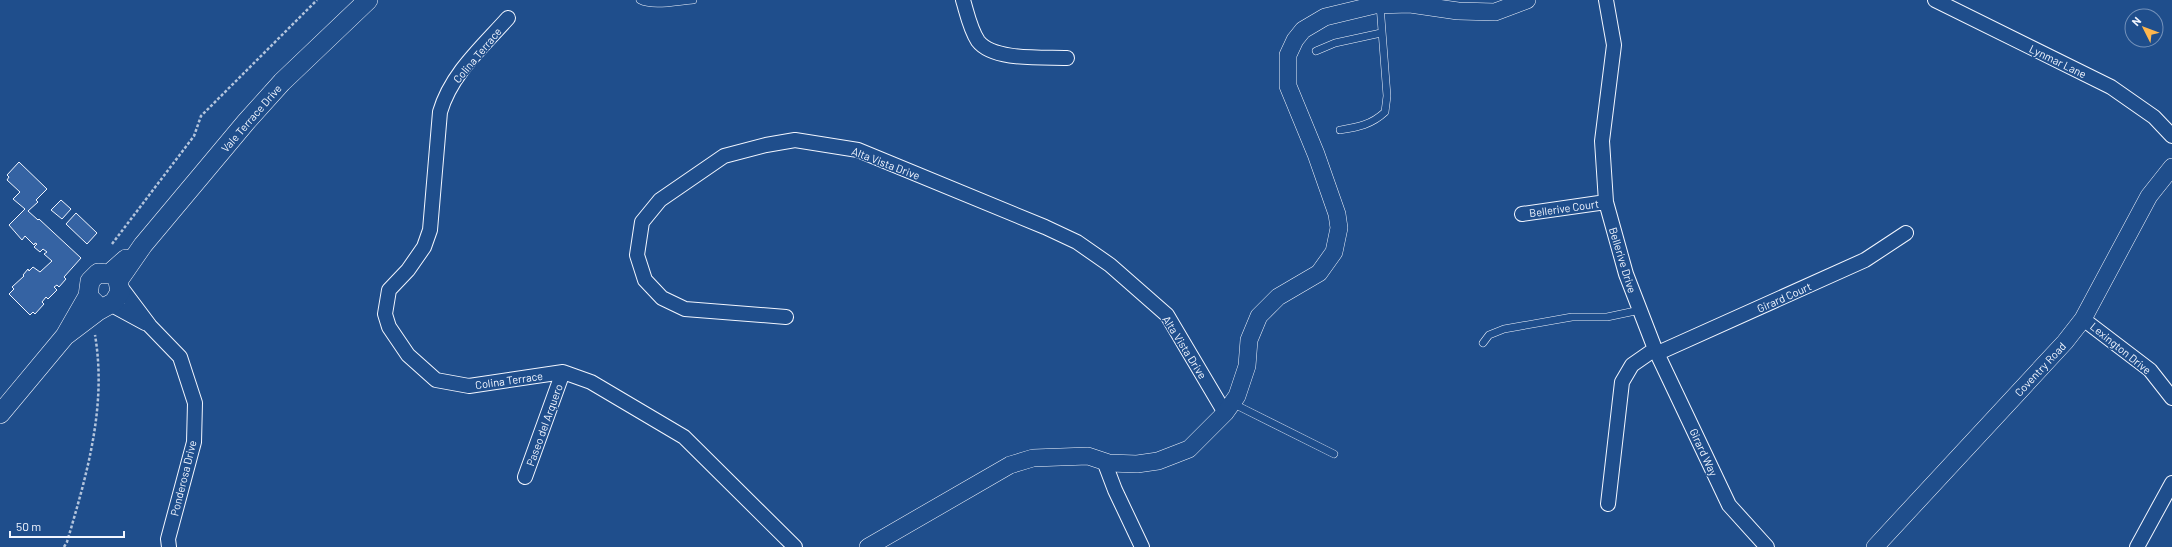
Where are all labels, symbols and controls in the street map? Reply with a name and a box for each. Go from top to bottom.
north arrow [2124,8,2164,48]
text: N [2129,14,2143,28]
street label: Colina Terrace [450,25,504,85]
street label: Lynmar Lane [2027,42,2089,80]
street label: Vale Terrace Drive [218,81,284,154]
street label: Alta Vista Drive [850,144,922,182]
street label: Bellerive Court [1528,197,1600,219]
street label: Bellerive Drive [1607,226,1639,295]
street label: Girard Court [1755,279,1813,315]
street label: Alta Vista Drive [1160,313,1210,381]
street label: Lexington Drive [2088,320,2154,377]
street label: Coventry Road [2012,339,2068,399]
street label: Colina Terrace [474,369,544,391]
street label: Paseo del Arquero [523,382,565,468]
street label: Girard Way [1687,426,1721,478]
street label: Ponderosa Drive [167,439,199,517]
scale bar [10,513,124,539]
text: 50 m [16,519,41,533]

